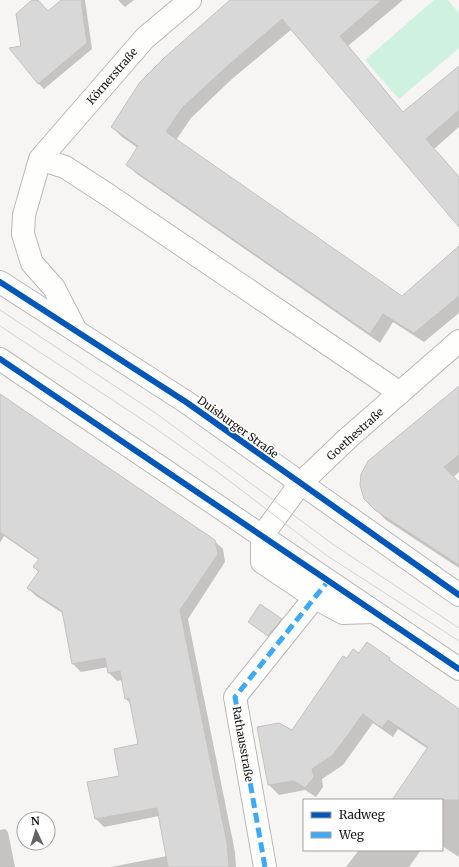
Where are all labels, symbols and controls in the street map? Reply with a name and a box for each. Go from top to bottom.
street label: Körnerstraße [84,45,141,107]
street label: Duisburger Straße [195,393,281,461]
street label: Goethestraße [324,405,386,463]
street label: Rathausstraße [229,705,257,783]
legend [303,799,443,851]
text: Radweg [339,807,385,822]
north arrow [16,811,56,851]
text: N [30,814,40,828]
text: Weg [338,827,365,842]

